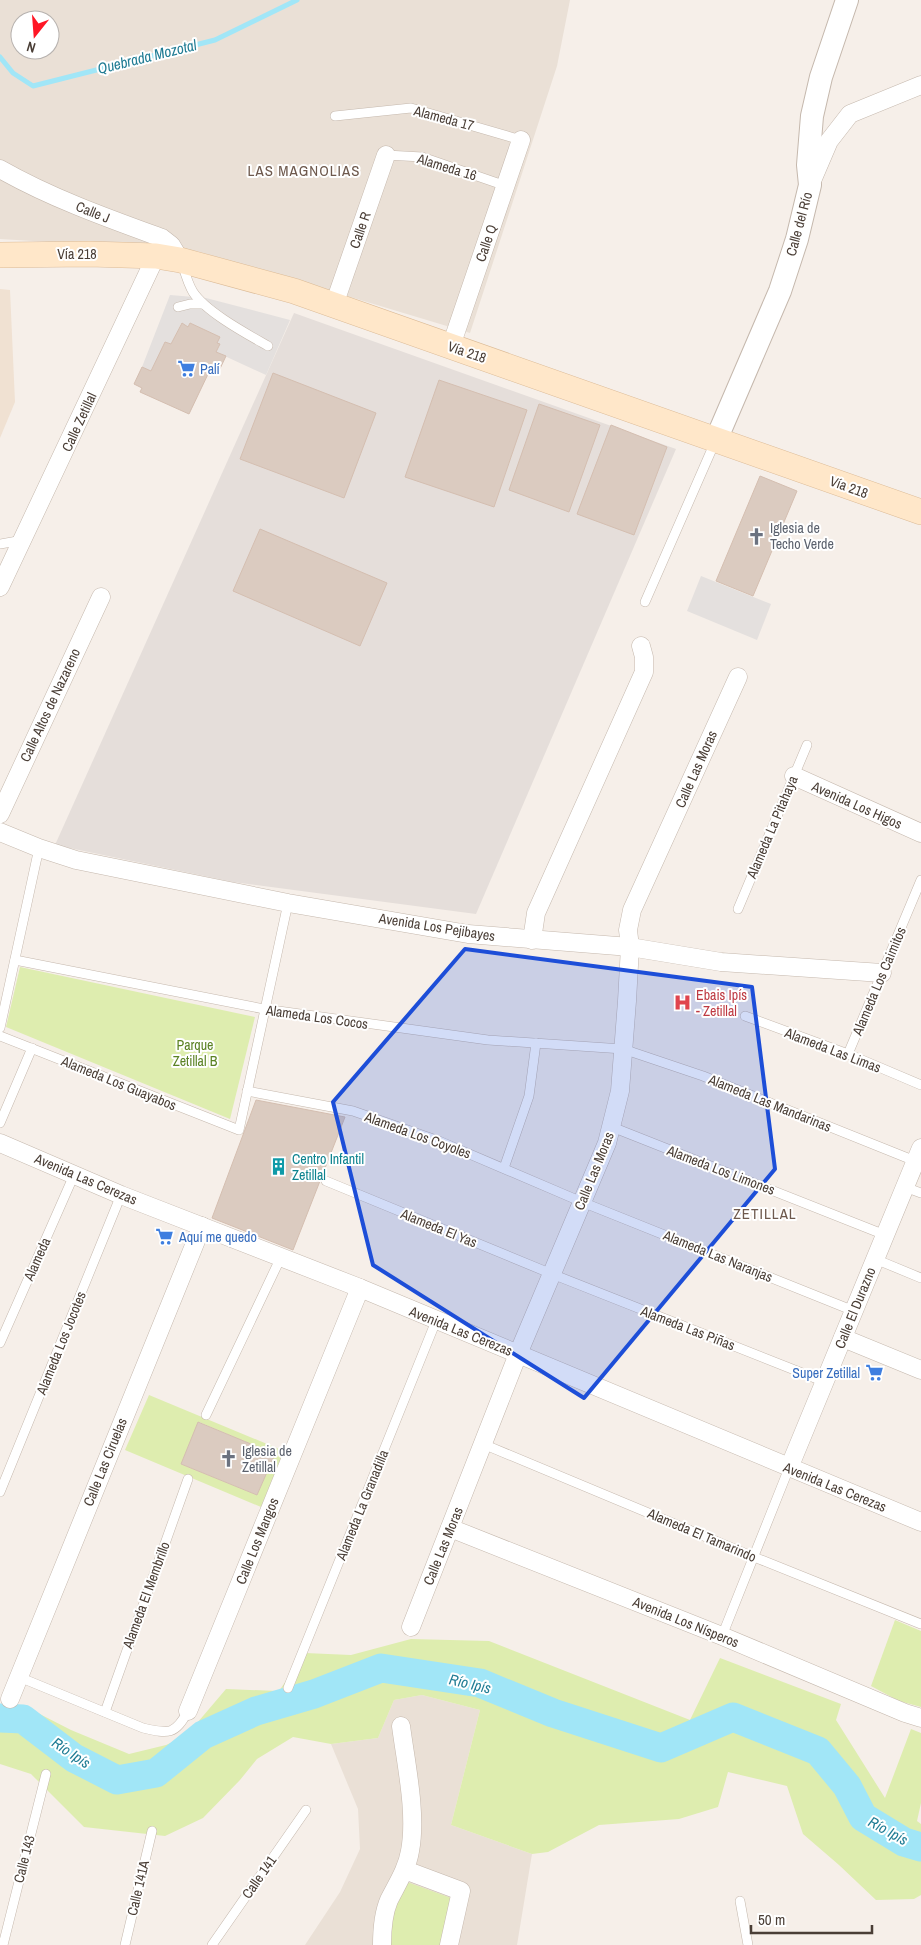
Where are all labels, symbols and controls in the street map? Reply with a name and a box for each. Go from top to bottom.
north arrow [10,10,60,60]
water label: Quebrada Mozotal [95,34,199,79]
text: N [25,38,38,57]
street label: Alameda 17 [411,101,476,135]
street label: Alameda 16 [414,149,479,185]
district label: LAS MAGNOLIAS [248,160,360,181]
street label: Calle del Río [782,190,816,258]
street label: Calle J [73,197,113,227]
street label: Calle R [345,209,375,251]
street label: Calle Q [471,222,501,264]
street label: Vía 218 [57,245,97,263]
street label: Vía 218 [445,337,489,367]
supermarket icon: Palí [176,359,196,379]
place label: Palí [200,360,221,378]
street label: Calle Zetillal [57,390,101,454]
street label: Vía 218 [827,472,871,502]
place label: Iglesia de Techo Verde [770,519,834,553]
church icon: Iglesia de Techo Verde [746,526,766,546]
street label: Calle Altos de Nazareno [16,645,84,765]
street label: Calle Las Moras [671,727,721,811]
street label: Alameda La Pitahaya [742,772,802,882]
street label: Avenida Los Higos [808,777,905,833]
street label: Avenida Los Pejibayes [377,909,497,945]
street label: Alameda Los Caimitos [848,924,910,1039]
place label: Ebais Ipís - Zetillal [696,986,747,1020]
hospital icon: Ebais Ipís - Zetillal [672,993,692,1013]
street label: Alameda Los Cocos [264,1001,369,1033]
street label: Alameda Las Limas [781,1023,884,1077]
park label: Parque Zetillal B [173,1036,218,1070]
street label: Alameda Los Guayabos [58,1051,179,1114]
street label: Alameda Las Mandarinas [705,1070,834,1136]
street label: Alameda Los Coyoles [362,1107,474,1163]
street label: Calle Las Moras [570,1129,618,1213]
street label: Alameda Los Limones [664,1141,778,1199]
street label: Avenida Las Cerezas [31,1149,140,1209]
place label: Centro Infantil Zetillal [292,1150,364,1184]
building icon: Centro Infantil Zetillal [268,1157,288,1177]
district label: ZETILLAL [733,1203,797,1224]
street label: Alameda El Yas [397,1204,480,1252]
street label: Alameda Las Naranjas [660,1226,775,1286]
supermarket icon: Aquí me quedo [155,1227,175,1247]
place label: Aquí me quedo [178,1228,257,1246]
street label: Alameda [19,1234,55,1284]
street label: Calle El Durazno [831,1265,879,1351]
street label: Alameda Los Jocotes [32,1289,90,1398]
street label: Alameda Las Piñas [637,1301,738,1354]
street label: Avenida Las Cerezas [406,1302,515,1360]
supermarket icon: Super Zetillal [864,1363,884,1383]
place label: Super Zetillal [792,1364,860,1382]
street label: Calle Las Ciruelas [79,1415,131,1509]
place label: Iglesia de Zetillal [242,1442,292,1476]
street label: Alameda La Granadilla [331,1447,393,1564]
church icon: Iglesia de Zetillal [218,1449,238,1469]
street label: Avenida Las Cerezas [780,1458,889,1516]
street label: Calle Los Mangos [231,1495,283,1587]
street label: Calle Las Moras [419,1504,467,1588]
street label: Alameda El Tamarindo [644,1504,759,1566]
street label: Alameda El Membrillo [118,1539,174,1652]
street label: Avenida Los Nísperos [629,1592,742,1652]
water label: Río Ipís [447,1669,493,1699]
water label: Río Ipís [48,1732,95,1773]
water label: Río Ipís [865,1811,912,1850]
street label: Calle 143 [9,1833,39,1885]
street label: Calle 141 [238,1851,281,1902]
street label: Calle 141A [123,1858,153,1917]
scale bar [751,1902,872,1934]
text: 50 m [758,1909,785,1930]

